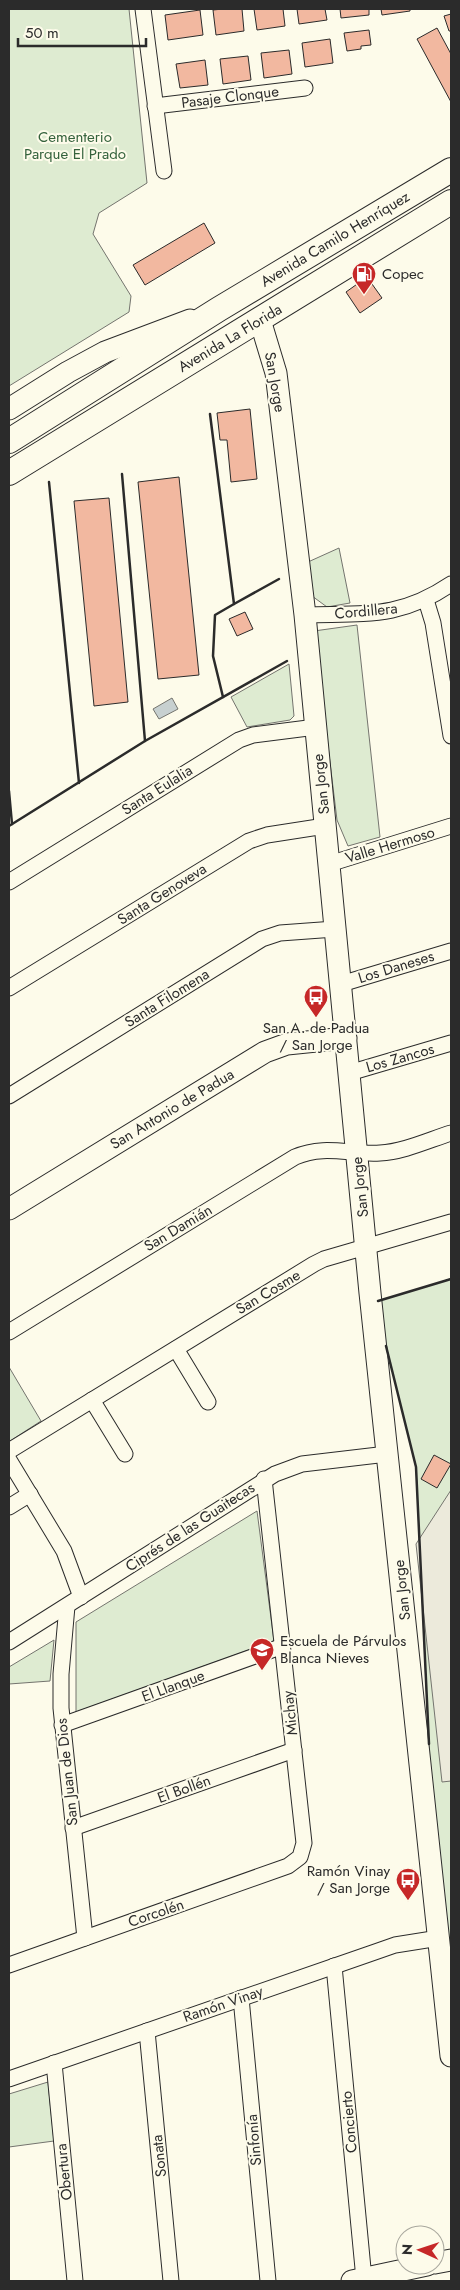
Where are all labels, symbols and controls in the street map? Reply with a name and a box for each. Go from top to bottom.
scale bar [18,15,145,47]
text: 50 m [25,22,59,44]
street label: Pasaje Clonque [180,80,280,114]
park label: Cementerio Parque El Prado [24,126,126,165]
street label: Avenida Camilo Henríquez [256,186,414,292]
fuel station icon: Copec [351,261,377,295]
place label: Copec [382,263,424,285]
street label: Avenida La Florida [174,298,286,378]
street label: San Jorge [259,350,291,414]
street label: Cordillera [334,597,398,625]
street label: San Jorge [307,752,335,815]
street label: Santa Eulalia [117,759,197,821]
street label: Valle Hermoso [343,821,437,869]
street label: Santa Genoveva [113,858,211,930]
street label: Los Daneses [355,945,437,989]
street label: Santa Filomena [120,963,214,1033]
bus stop icon: San A. de Padua / San Jorge [303,984,329,1018]
place label: San A. de Padua / San Jorge [263,1017,369,1056]
street label: Los Zancos [363,1038,437,1078]
street label: San Antonio de Padua [106,1063,238,1155]
street label: San Jorge [346,1155,374,1218]
street label: San Damián [140,1199,216,1257]
street label: San Cosme [232,1264,305,1320]
street label: Ciprés de las Guaitecas [121,1477,259,1577]
street label: San Jorge [388,1558,416,1621]
place label: Escuela de Párvulos Blanca Nieves [280,1630,406,1669]
school or university icon: Escuela de Párvulos Blanca Nieves [249,1637,275,1671]
street label: El Llanque [138,1664,208,1708]
street label: Michay [277,1689,303,1736]
street label: San Juan de Dios [50,1717,84,1827]
street label: El Bollén [154,1769,214,1809]
place label: Ramón Vinay / San Jorge [307,1860,390,1899]
bus stop icon: Ramón Vinay / San Jorge [395,1867,421,1901]
street label: Corcolén [125,1893,187,1933]
street label: Ramón Vinay [180,1980,266,2028]
street label: Concierto [335,2090,363,2154]
street label: Sinfonía [241,2113,267,2167]
street label: Sonata [146,2134,172,2178]
street label: Obertura [50,2142,78,2202]
north arrow [395,2225,445,2275]
text: N [397,2243,417,2255]

